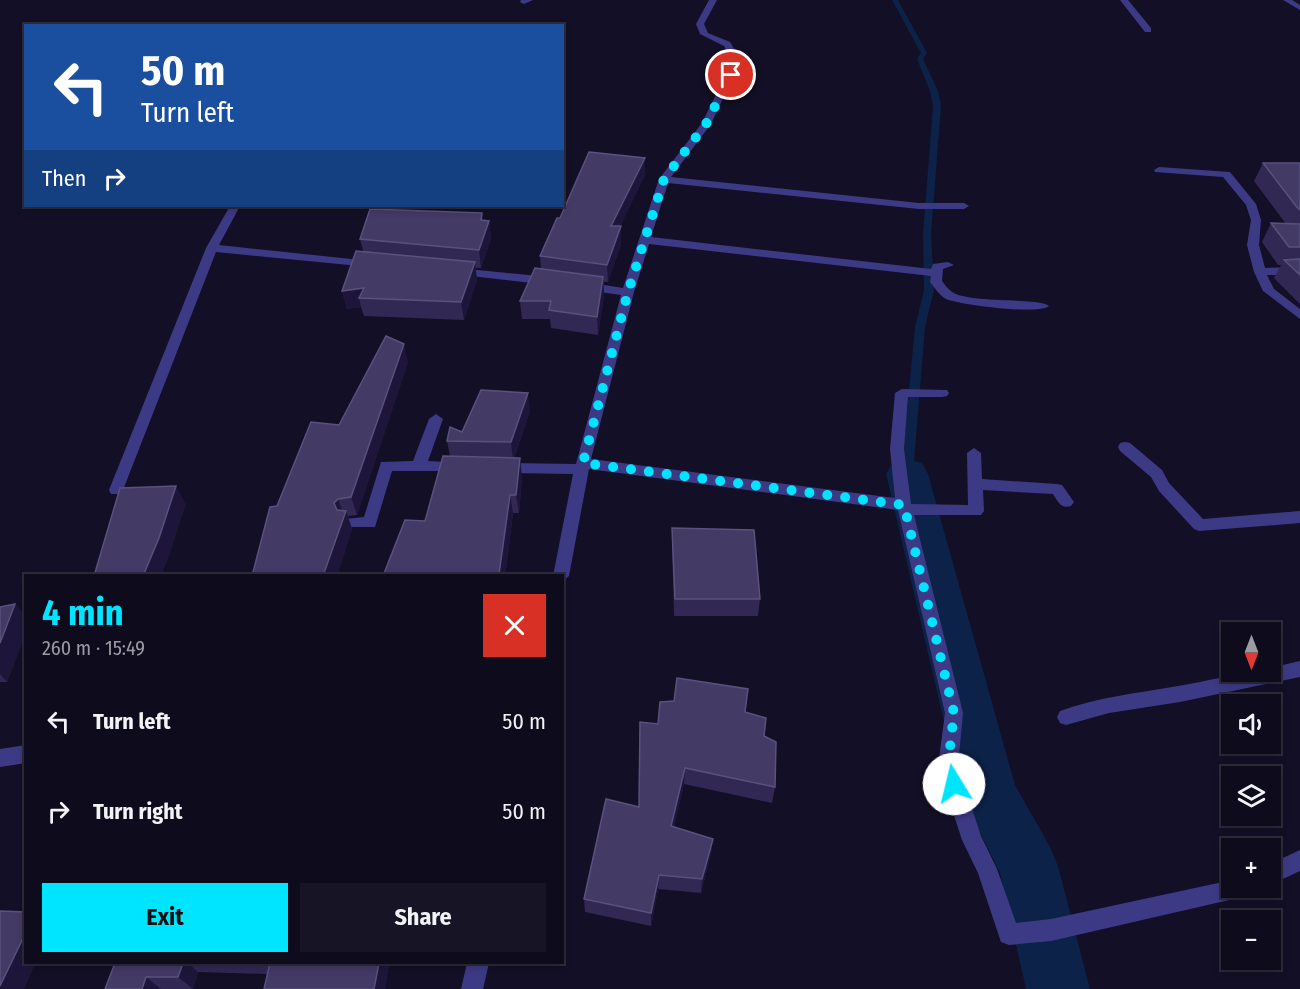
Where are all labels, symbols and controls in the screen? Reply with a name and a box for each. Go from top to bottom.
text: 50 m [141,46,225,96]
icon: left [42,48,120,126]
pin [705,49,756,100]
icon: arrive [714,58,747,91]
text: Turn left [141,97,234,129]
icon: right [98,162,131,195]
text: Then [42,165,86,192]
text: 4 min [42,591,124,635]
button: close [483,594,546,657]
north arrow [1221,622,1281,682]
map controls [1221,622,1281,970]
text: 260 m · 15:49 [42,636,145,660]
button: sound [1221,694,1281,754]
icon: left [42,705,75,738]
text: Turn left [93,708,171,735]
text: 50 m [502,708,546,735]
position arrow [922,752,986,816]
button: layers [1221,766,1281,826]
icon: right [42,795,75,828]
text: Turn right [93,798,182,825]
text: 50 m [502,798,546,825]
button: + [1221,838,1281,898]
button: Exit [42,883,288,952]
button: Share [300,883,546,952]
button: − [1221,910,1281,970]

